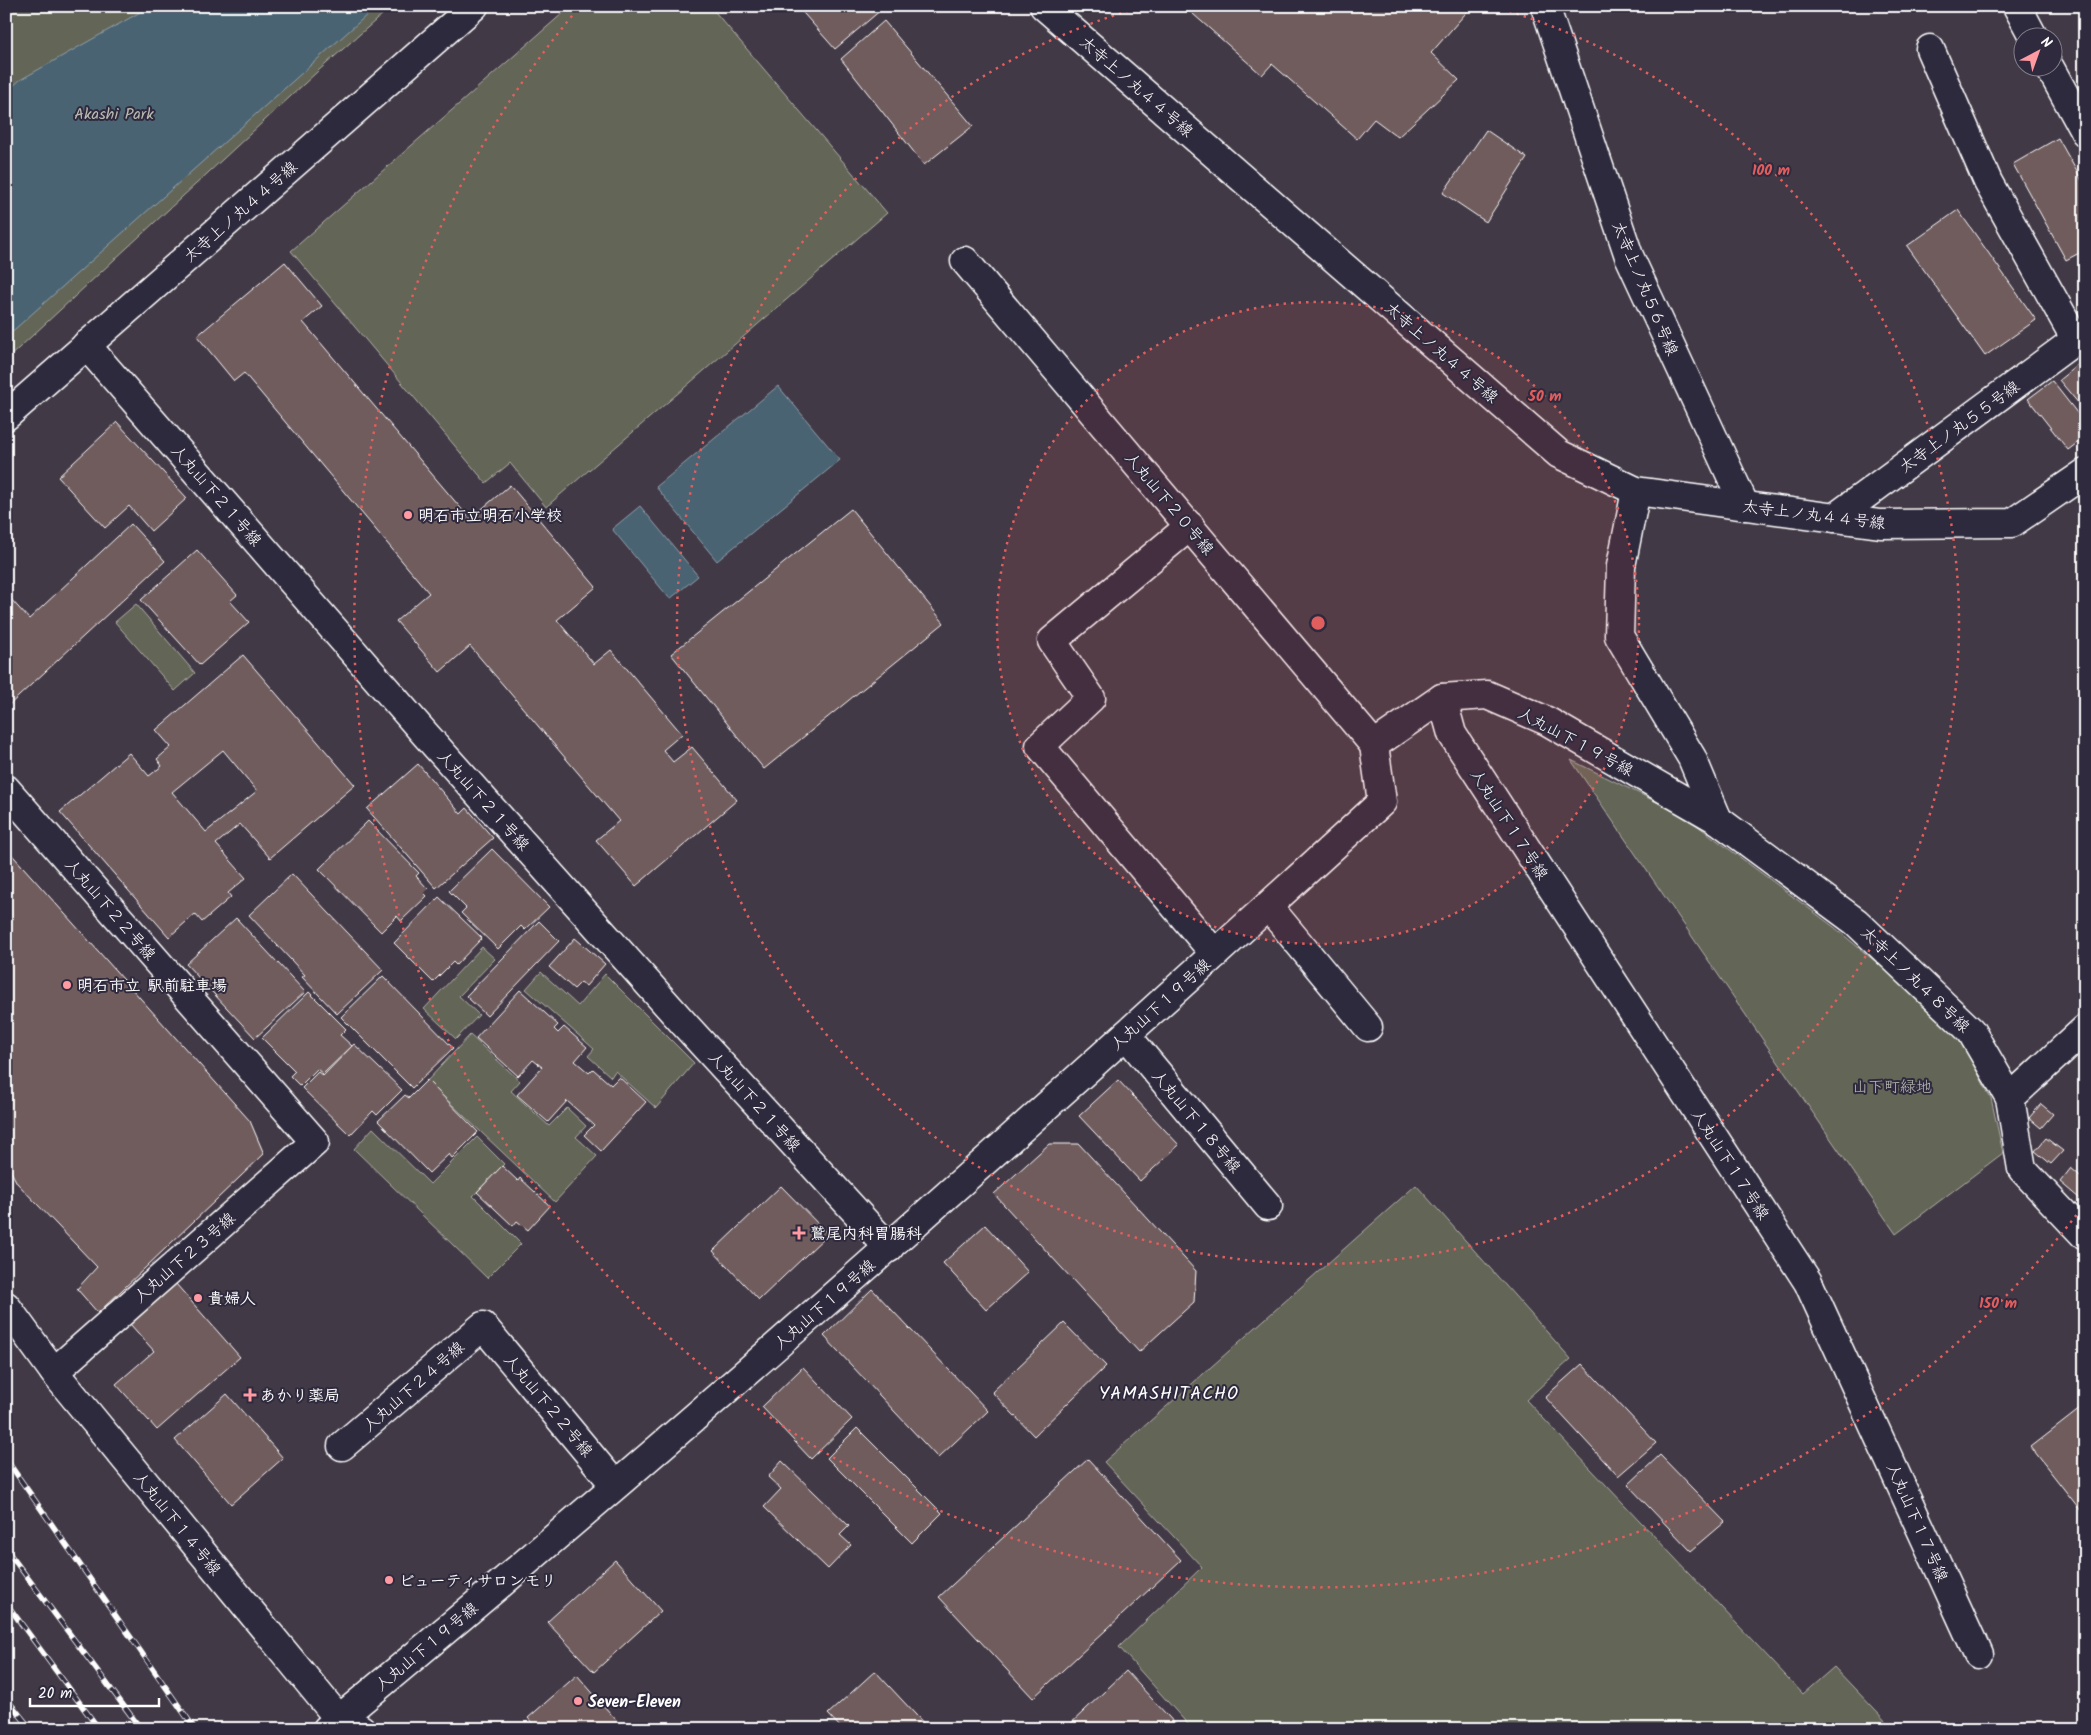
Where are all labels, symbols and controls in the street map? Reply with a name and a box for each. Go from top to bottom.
north arrow [2014,28,2064,78]
street label: 太寺上ノ丸４４号線 [1073,30,1199,144]
text: N [2035,32,2057,54]
park label: Akashi Park [74,102,154,127]
street label: 太寺上ノ丸４４号線 [178,155,304,269]
text: 100 m [1752,159,1790,183]
street label: 太寺上ノ丸５６号線 [1605,217,1684,360]
street label: 太寺上ノ丸４４号線 [1378,296,1504,410]
street label: 太寺上ノ丸５５号線 [1894,375,2025,480]
text: 50 m [1527,385,1562,409]
street label: 人丸山下２１号線 [164,439,267,552]
street label: 人丸山下２０号線 [1118,447,1220,561]
street label: 太寺上ノ丸４４号線 [1741,494,1887,537]
place label: 明石市立明石小学校 [418,504,562,529]
marker: 明石市立明石小学校 [402,509,414,521]
centre of rings [1309,614,1327,632]
street label: 人丸山下１９号線 [1513,701,1638,783]
street label: 人丸山下２１号線 [431,745,535,857]
street label: 人丸山下１７号線 [1463,764,1554,885]
street label: 人丸山下２２号線 [58,853,161,966]
street label: 太寺上ノ丸４８号線 [1854,921,1975,1039]
street label: 人丸山下１９号線 [1105,953,1217,1057]
place label: 明石市立 駅前駐車場 [77,974,227,999]
marker: 明石市立 駅前駐車場 [61,979,73,991]
street label: 人丸山下２１号線 [702,1046,806,1158]
street label: 人丸山下１８号線 [1145,1065,1247,1179]
park label: 山下町緑地 [1852,1075,1932,1100]
street label: 人丸山下１７号線 [1684,1104,1775,1225]
street label: 人丸山下２３号線 [128,1207,241,1310]
place label: 鷲尾内科胃腸科 [810,1222,922,1247]
marker: 鷲尾内科胃腸科 [792,1226,806,1240]
street label: 人丸山下１９号線 [768,1254,881,1357]
place label: 貴婦人 [208,1287,256,1312]
marker: 貴婦人 [192,1292,204,1304]
text: 150 m [1979,1292,2017,1316]
street label: 人丸山下２４号線 [357,1336,470,1439]
street label: 人丸山下２２号線 [497,1349,599,1463]
district label: YAMASHITACHO [1099,1380,1239,1409]
place label: あかり薬局 [260,1384,340,1409]
marker: あかり薬局 [244,1389,256,1401]
street label: 人丸山下１７号線 [1879,1459,1954,1586]
street label: 人丸山下１４号線 [127,1466,227,1582]
place label: ビューティサロンモリ [399,1569,557,1594]
marker: ビューティサロンモリ [383,1574,395,1586]
street label: 人丸山下１９号線 [370,1596,484,1698]
scale bar [30,1675,159,1707]
text: 20 m [38,1682,72,1706]
place label: Seven-Eleven [588,1690,681,1715]
marker: Seven-Eleven [572,1695,584,1707]

